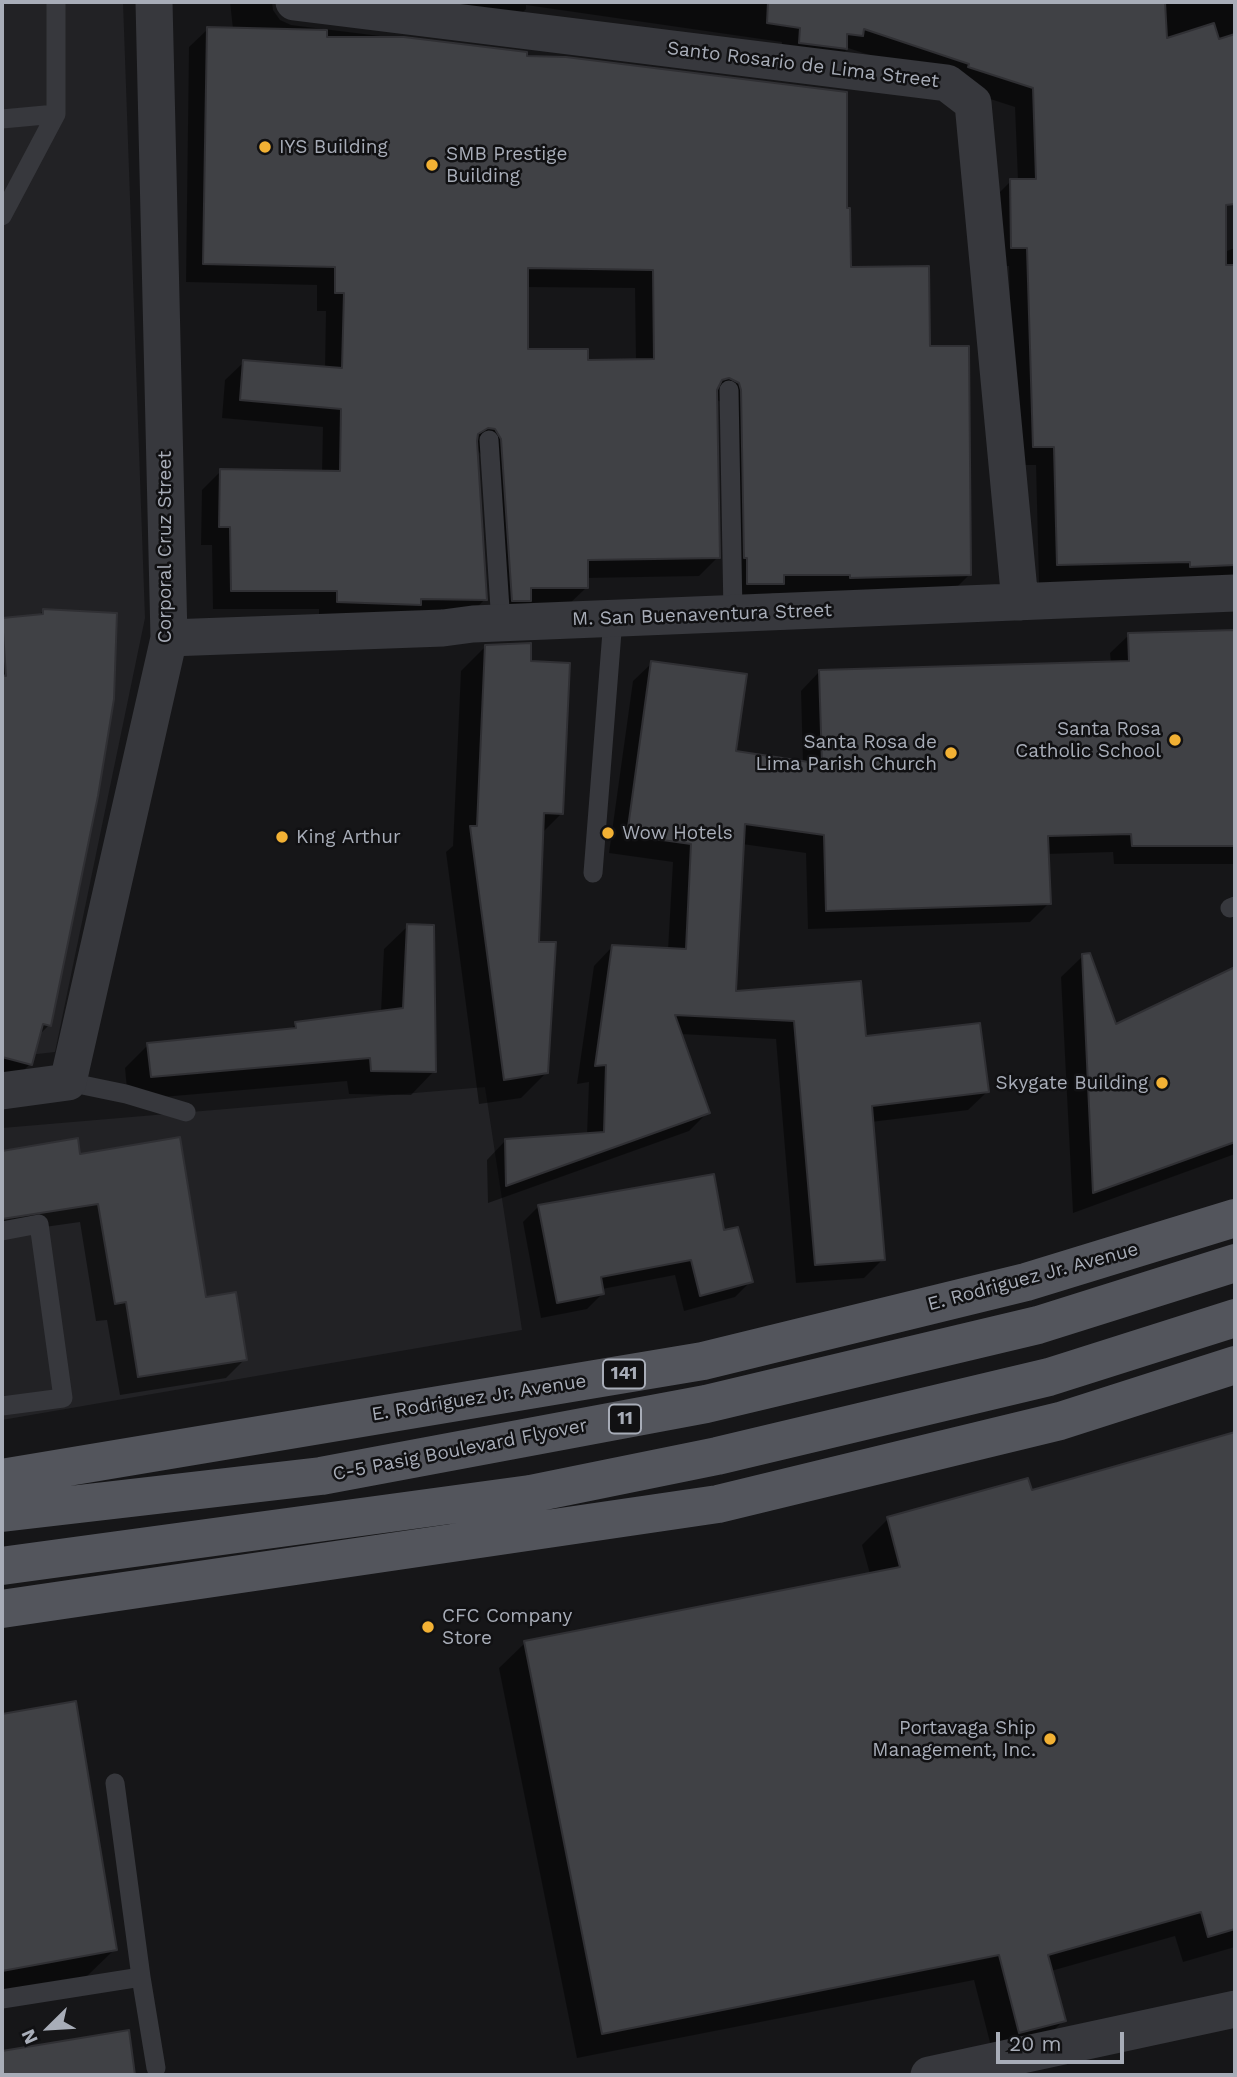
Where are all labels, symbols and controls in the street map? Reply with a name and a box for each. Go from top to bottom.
street label: Santo Rosario de Lima Street [666,37,940,93]
place label: IYS Building [279,136,388,158]
marker: IYS Building [257,139,273,155]
place label: SMB Prestige Building [446,143,567,187]
marker: SMB Prestige Building [424,157,440,173]
street label: Corporal Cruz Street [154,451,176,643]
street label: M. San Buenaventura Street [572,599,832,631]
place label: Santa Rosa Catholic School [1015,718,1161,762]
place label: Santa Rosa de Lima Parish Church [755,731,937,775]
marker: Santa Rosa Catholic School [1167,732,1183,748]
marker: Santa Rosa de Lima Parish Church [943,745,959,761]
place label: Wow Hotels [622,822,733,844]
marker: Wow Hotels [600,825,616,841]
place label: King Arthur [296,826,401,848]
marker: King Arthur [274,829,290,845]
place label: Skygate Building [996,1072,1148,1094]
marker: Skygate Building [1154,1075,1170,1091]
street label: E. Rodriguez Jr. Avenue [925,1238,1141,1316]
road number: 141 [603,1359,645,1388]
street label: E. Rodriguez Jr. Avenue [370,1370,588,1426]
road number: 11 [609,1404,641,1434]
street label: C-5 Pasig Boulevard Flyover [331,1414,589,1486]
place label: CFC Company Store [442,1605,572,1649]
marker: CFC Company Store [420,1619,436,1635]
place label: Portavaga Ship Management, Inc. [872,1717,1036,1761]
marker: Portavaga Ship Management, Inc. [1042,1731,1058,1747]
north arrow [14,1993,84,2063]
scale bar [999,2018,1127,2062]
text: N [16,2026,43,2048]
text: 20 m [1009,2031,1061,2056]

